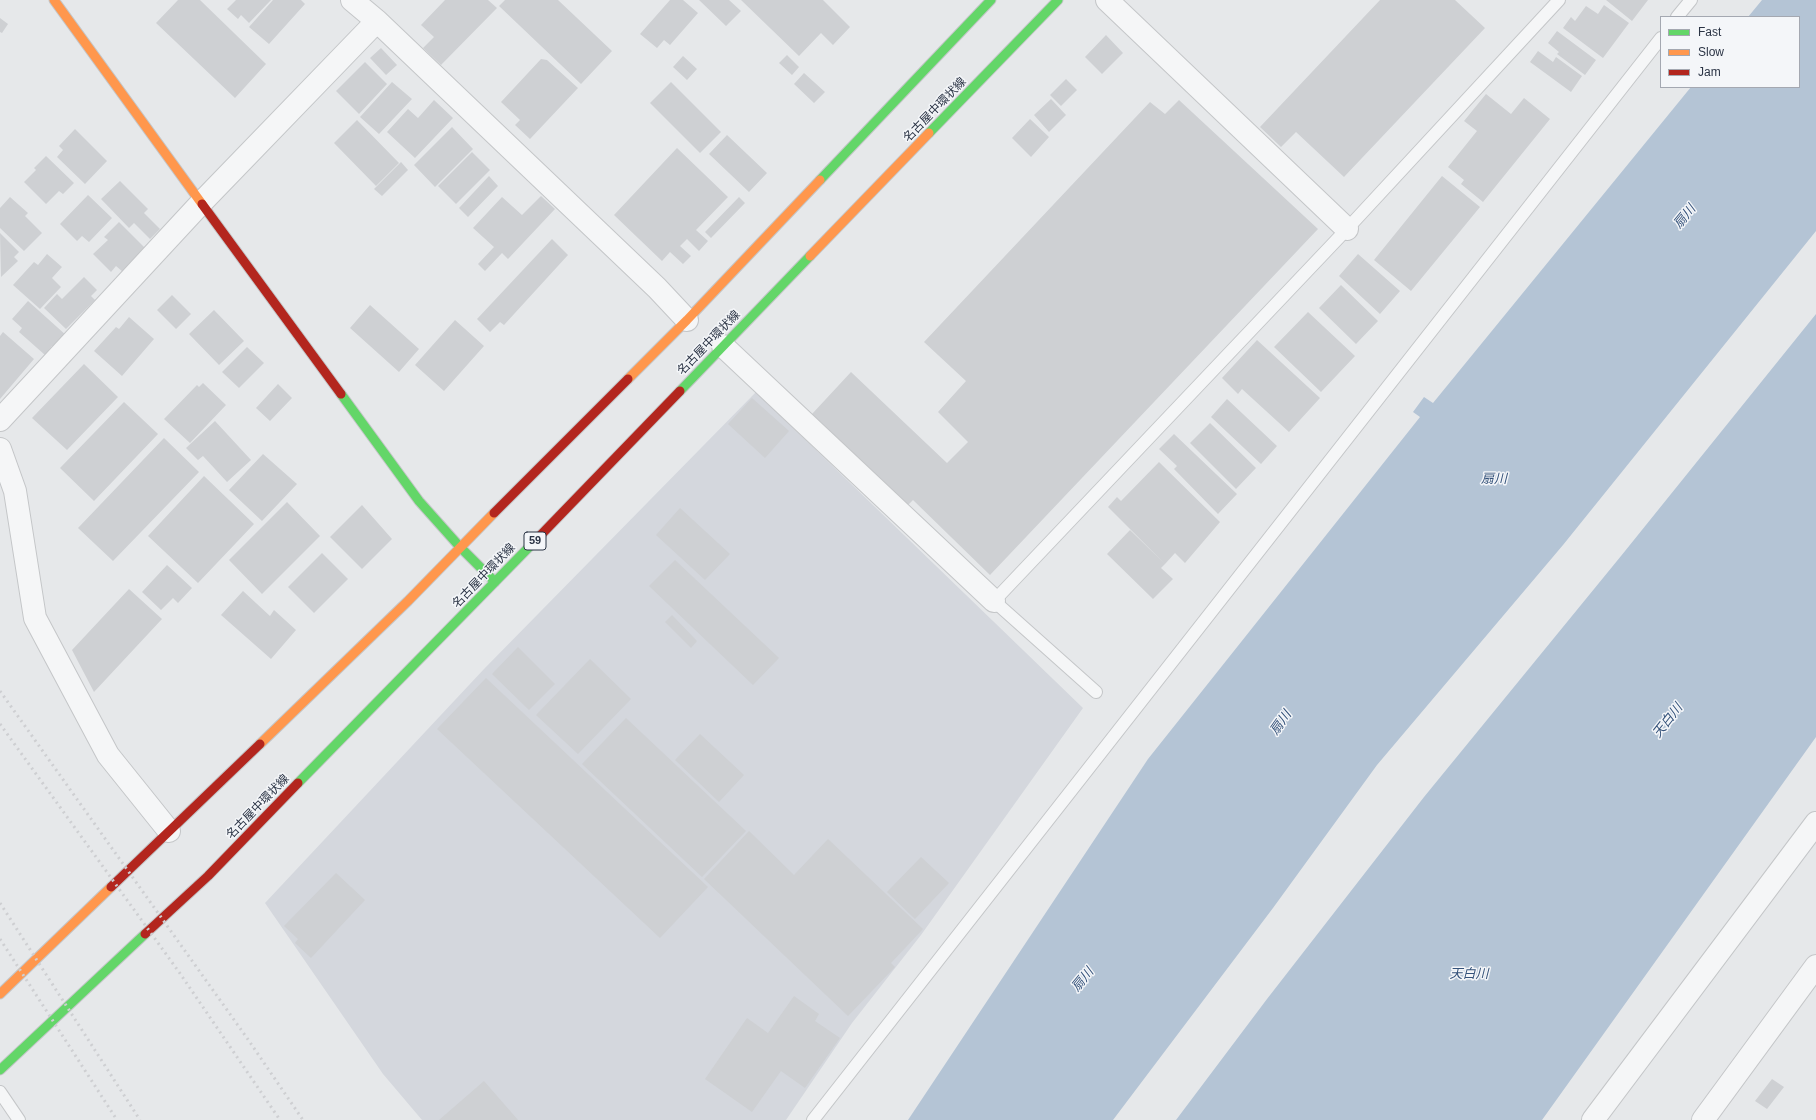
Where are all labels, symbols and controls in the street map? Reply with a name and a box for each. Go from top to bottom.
legend [1660,16,1800,88]
text: Fast [1698,25,1721,39]
text: Slow [1698,45,1724,59]
text: Jam [1698,65,1721,79]
street label: 名古屋中環状線 [901,75,969,145]
water label: 扇川 [1671,202,1699,232]
street label: 名古屋中環状線 [675,308,743,378]
water label: 扇川 [1481,471,1507,487]
road number: 59 [524,532,546,550]
street label: 名古屋中環状線 [450,541,518,611]
water label: 天白川 [1650,701,1686,741]
water label: 扇川 [1267,708,1295,738]
street label: 名古屋中環状線 [224,772,292,842]
water label: 扇川 [1069,965,1097,995]
water label: 天白川 [1450,966,1488,982]

